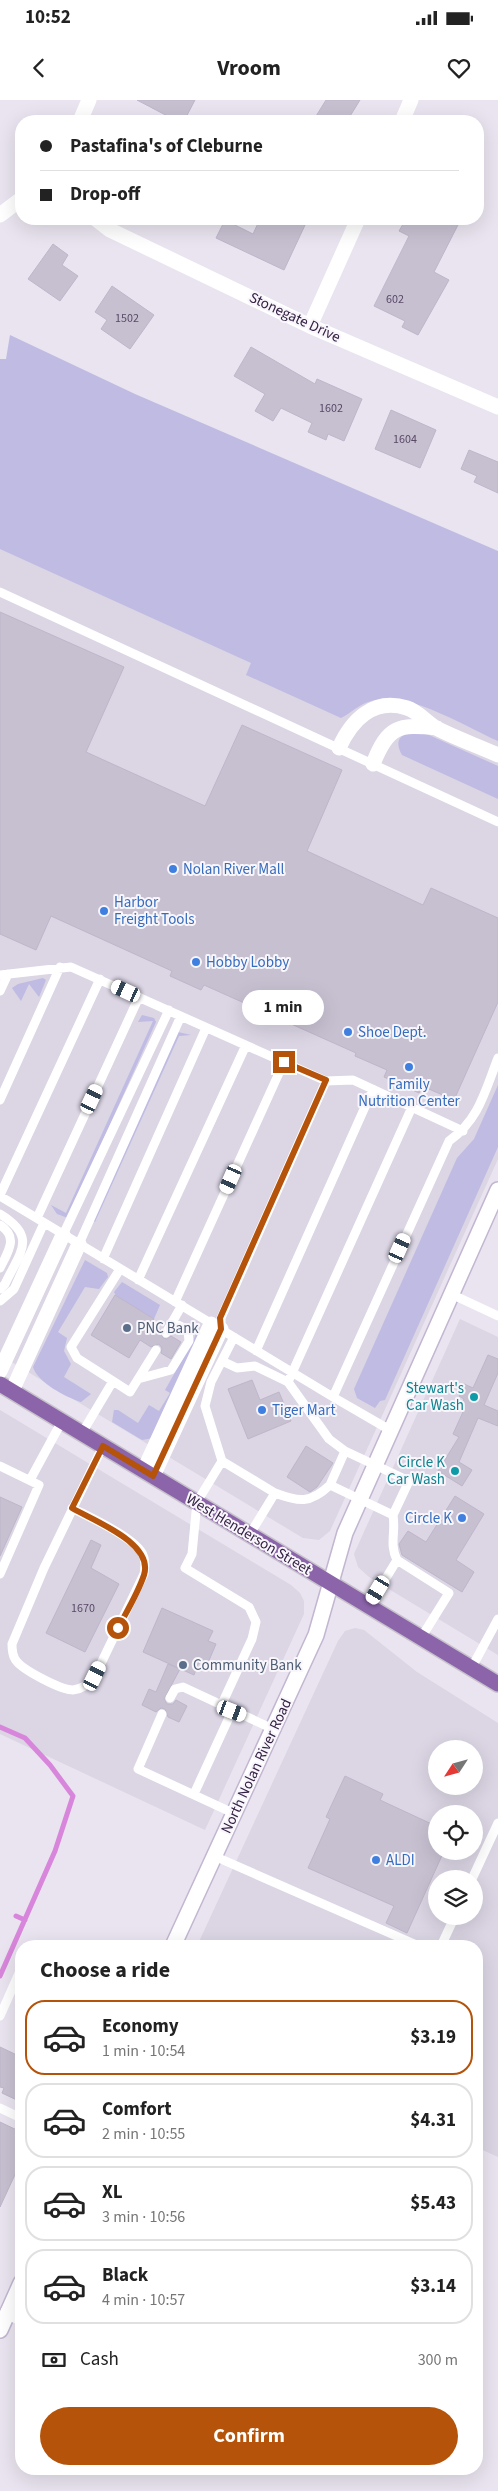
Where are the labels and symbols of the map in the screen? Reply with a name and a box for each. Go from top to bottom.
street label: Stonegate Drive [246,287,344,348]
house number: 602 [386,291,404,308]
house number: 1502 [115,310,139,327]
house number: 1602 [319,400,343,417]
house number: 1604 [393,431,417,448]
place label: Nolan River Mall [183,859,285,880]
marker: Nolan River Mall [167,863,179,875]
place label: Harbor Freight Tools [114,892,195,930]
marker: Harbor Freight Tools [98,905,110,917]
place label: Hobby Lobby [206,952,289,973]
marker: Hobby Lobby [190,956,202,968]
car [109,978,142,1004]
callout: 1 min [243,990,325,1024]
place label: Shoe Dept. [358,1022,426,1043]
marker: Shoe Dept. [342,1026,354,1038]
route end [273,1051,295,1073]
marker: Family Nutrition Center [403,1061,415,1073]
place label: Family Nutrition Center [358,1074,461,1112]
car [78,1082,105,1116]
car [218,1162,243,1196]
car [387,1231,412,1265]
place label: PNC Bank [137,1318,199,1339]
marker: PNC Bank [121,1322,133,1334]
place label: Stewart's Car Wash [406,1378,464,1416]
marker: Stewart's Car Wash [468,1391,480,1403]
place label: Tiger Mart [272,1400,335,1421]
marker: Tiger Mart [256,1404,268,1416]
place label: Circle K Car Wash [387,1452,445,1490]
marker: Circle K Car Wash [449,1465,461,1477]
street label: West Henderson Street [182,1489,315,1580]
place label: Circle K [405,1508,452,1529]
marker: Circle K [456,1512,468,1524]
car [363,1573,392,1607]
house number: 1670 [71,1600,95,1617]
route start [107,1617,129,1639]
place label: Community Bank [193,1655,302,1676]
car [81,1659,108,1693]
marker: Community Bank [177,1659,189,1671]
street label: North Nolan River Road [216,1695,297,1837]
car [215,1699,248,1723]
north arrow [428,1740,482,1795]
place label: ALDI [386,1850,415,1871]
marker: ALDI [370,1854,382,1866]

